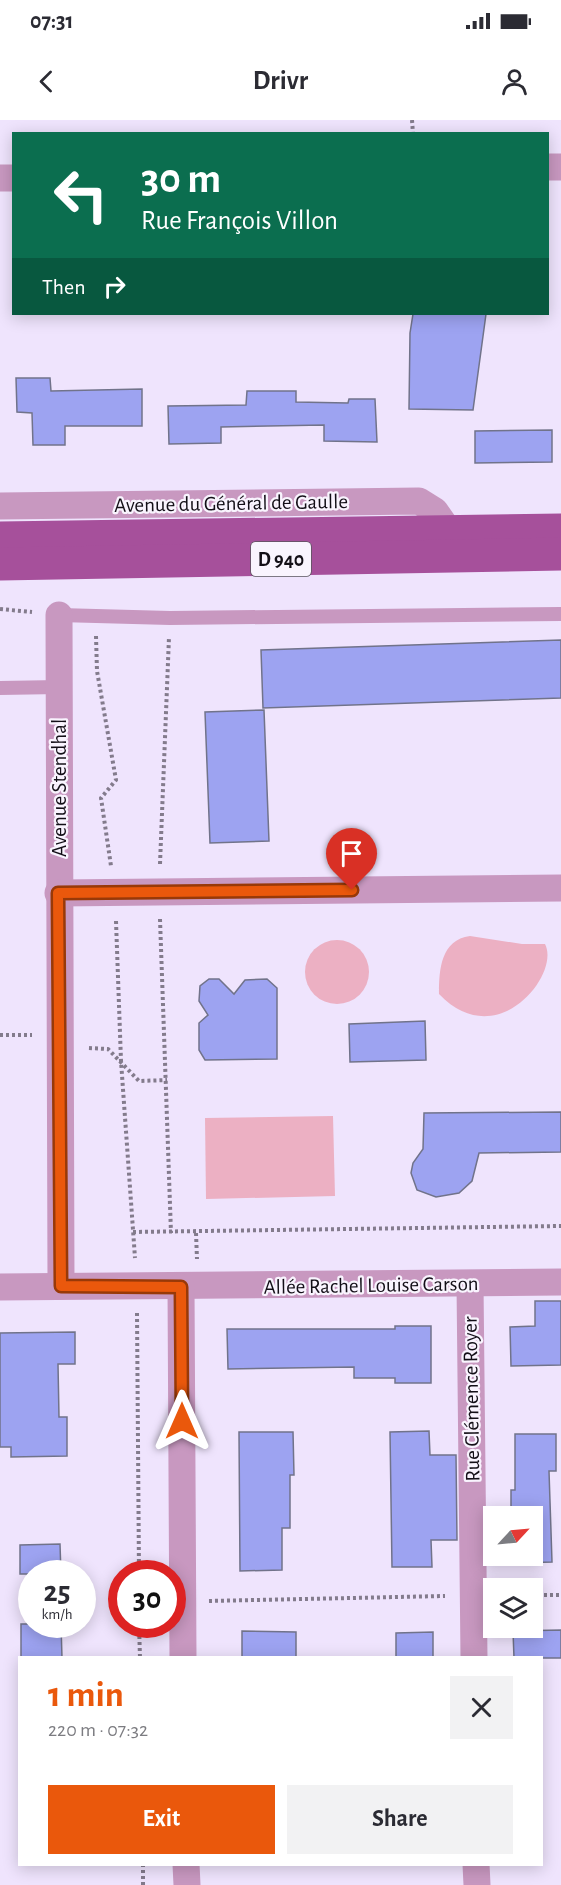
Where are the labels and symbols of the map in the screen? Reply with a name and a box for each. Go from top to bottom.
street label: Avenue du Général de Gaulle [114,491,348,516]
road number: D 940 [251,542,311,576]
street label: Avenue Stendhal [49,719,70,857]
pin [326,828,377,890]
street label: Allée Rachel Louise Carson [263,1273,479,1298]
street label: Rue Clémence Royer [460,1316,483,1482]
position arrow [150,1389,214,1453]
north arrow [483,1506,543,1566]
speed limit sign: 30 [108,1560,186,1638]

